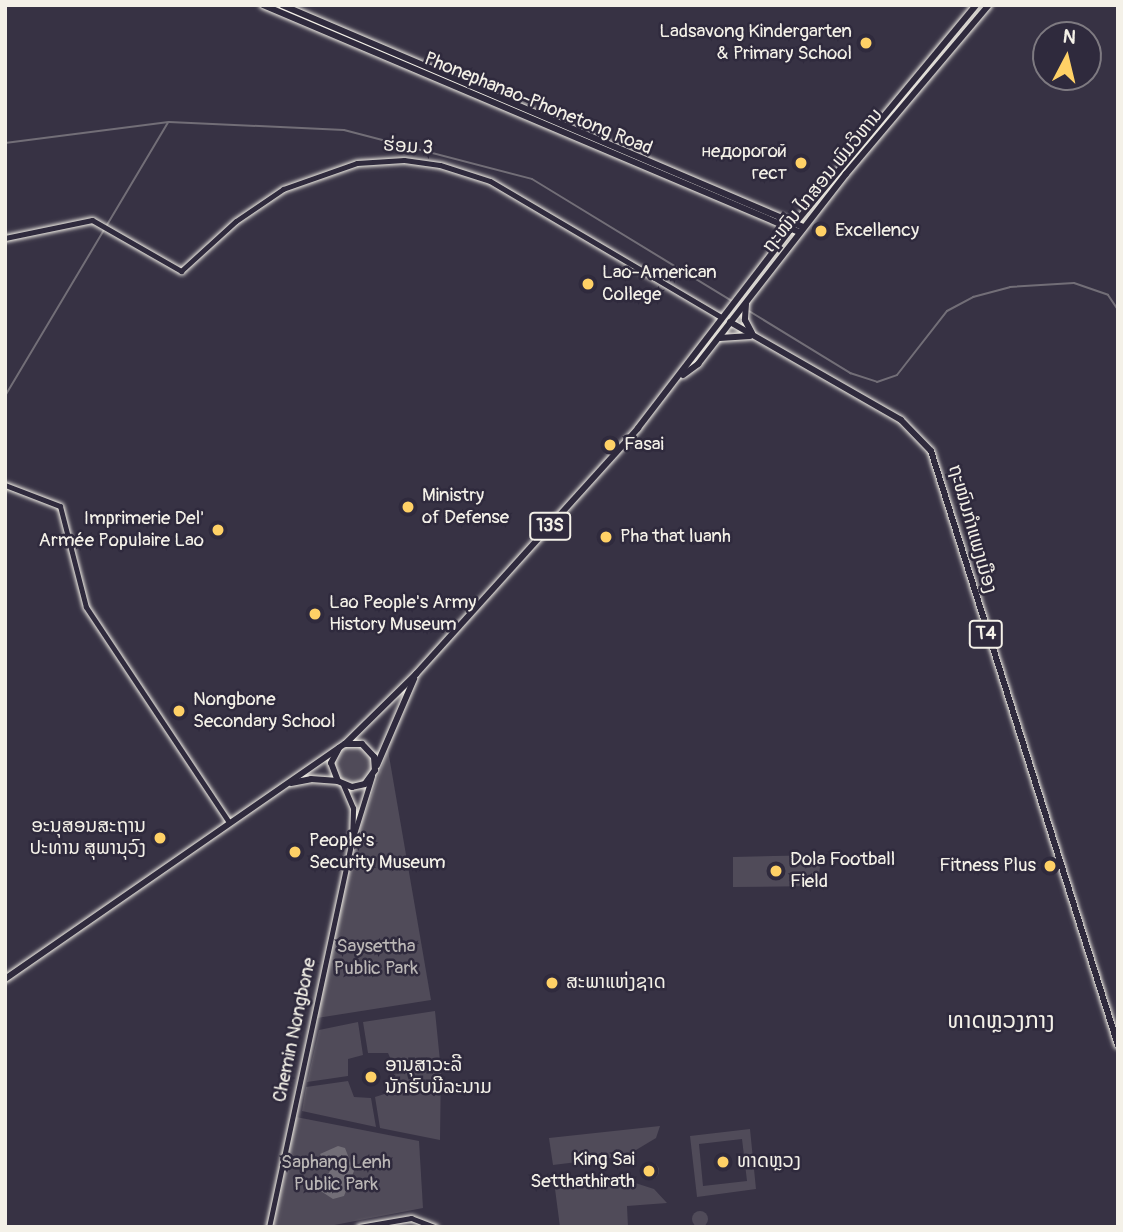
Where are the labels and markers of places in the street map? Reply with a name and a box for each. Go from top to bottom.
place label: Ladsavong Kindergarten & Primary School [659,21,852,65]
marker: Ladsavong Kindergarten & Primary School [858,35,874,51]
place label: недорогой гест [702,141,787,185]
marker: недорогой гест [793,155,809,171]
place label: Excellency [835,220,919,242]
marker: Excellency [813,223,829,239]
place label: Lao-American College [602,262,717,306]
marker: Lao-American College [580,276,596,292]
place label: Fasai [624,434,664,456]
marker: Fasai [602,437,618,453]
place label: Ministry of Defense [422,485,509,529]
marker: Ministry of Defense [400,499,416,515]
place label: Imprimerie Del' Armée Populaire Lao [39,508,204,552]
marker: Imprimerie Del' Armée Populaire Lao [210,522,226,538]
place label: Pha that luanh [620,526,731,548]
marker: Pha that luanh [598,529,614,545]
place label: Lao People's Army History Museum [329,592,476,636]
marker: Lao People's Army History Museum [307,606,323,622]
place label: Nongbone Secondary School [193,689,336,733]
marker: Nongbone Secondary School [171,703,187,719]
place label: ອະນຸສອນສະຖານ ປະທານ ສຸພານຸວົງ [30,816,146,860]
marker: ອະນຸສອນສະຖານ ປະທານ ສຸພານຸວົງ [152,830,168,846]
place label: People's Security Museum [309,830,446,874]
marker: People's Security Museum [287,844,303,860]
place label: Dola Football Field [790,849,895,893]
place label: Fitness Plus [939,855,1036,877]
marker: Fitness Plus [1042,858,1058,874]
marker: Dola Football Field [768,863,784,879]
place label: ສະພາແຫ່ງຊາດ [566,972,666,994]
marker: ສະພາແຫ່ງຊາດ [544,975,560,991]
place label: ອານຸສາວະລີ ນັກຮົບນີລະນາມ [385,1055,492,1099]
marker: ອານຸສາວະລີ ນັກຮົບນີລະນາມ [363,1069,379,1085]
place label: King Sai Setthathirath [530,1149,635,1193]
place label: ທາດຫຼວງ [737,1151,801,1173]
marker: ທາດຫຼວງ [715,1154,731,1170]
marker: King Sai Setthathirath [641,1163,657,1179]

